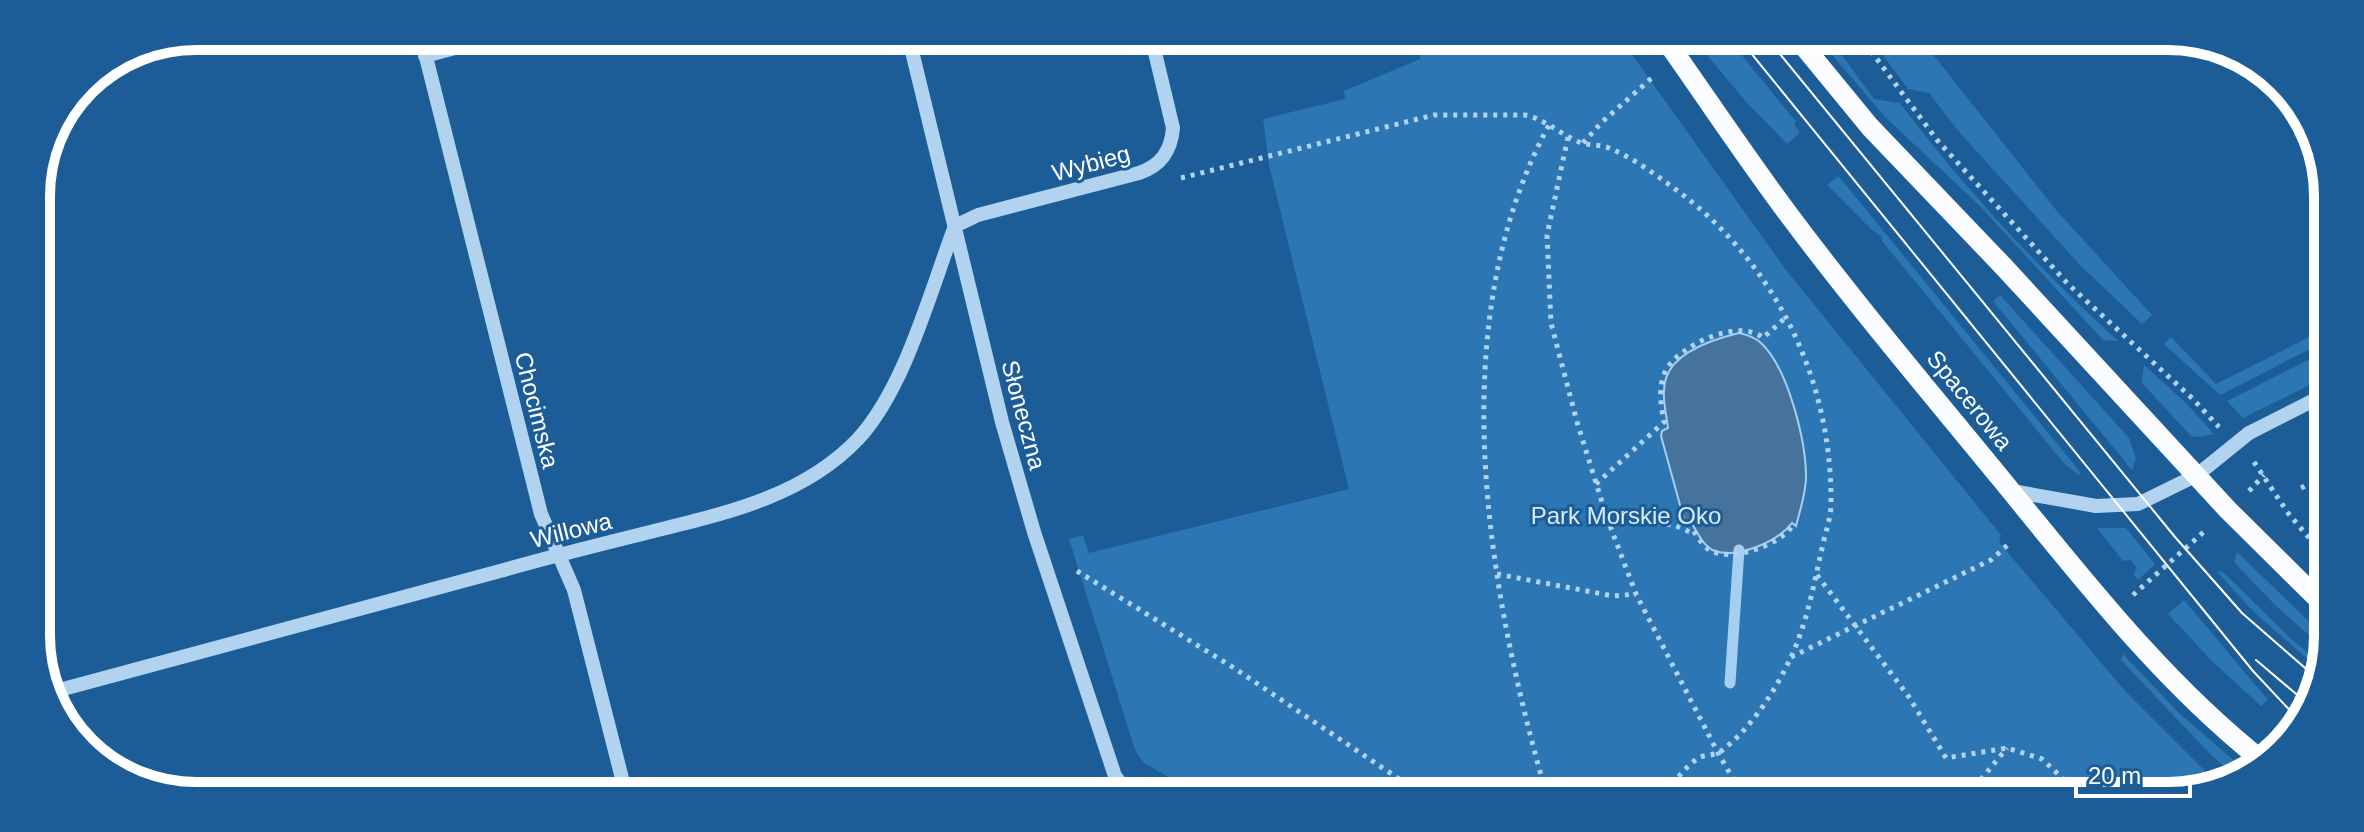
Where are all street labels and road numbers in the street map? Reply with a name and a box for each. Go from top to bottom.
street label: Wybieg [1049,140,1133,186]
street label: Spacerowa [1922,345,2019,456]
street label: Chocimska [510,349,565,471]
street label: Słoneczna [996,357,1052,473]
street label: Willowa [528,507,615,553]

